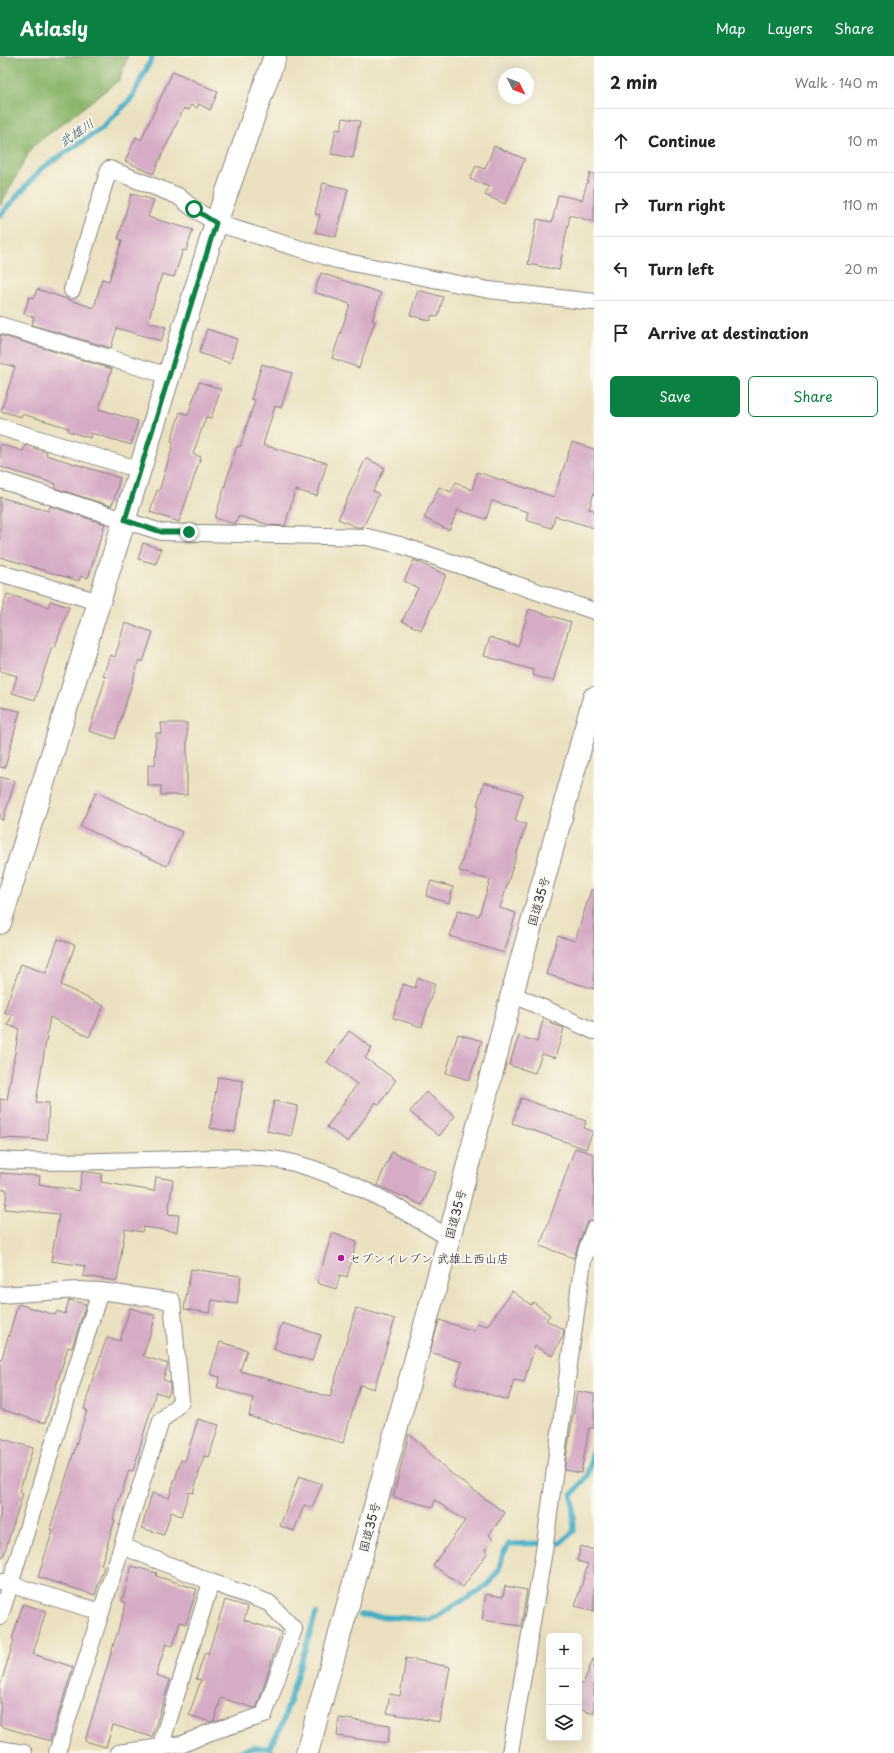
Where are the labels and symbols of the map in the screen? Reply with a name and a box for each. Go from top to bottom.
north arrow [498,68,534,104]
water label: 武雄川 [55,113,97,151]
route start [185,200,203,218]
route end [180,523,198,541]
street label: 国道35号 [522,874,554,928]
street label: 国道35号 [440,1187,470,1241]
place label: セブンイレブン 武雄上西山店 [349,1249,509,1267]
marker: セブンイレブン 武雄上西山店 [336,1253,346,1263]
street label: 国道35号 [354,1500,384,1554]

